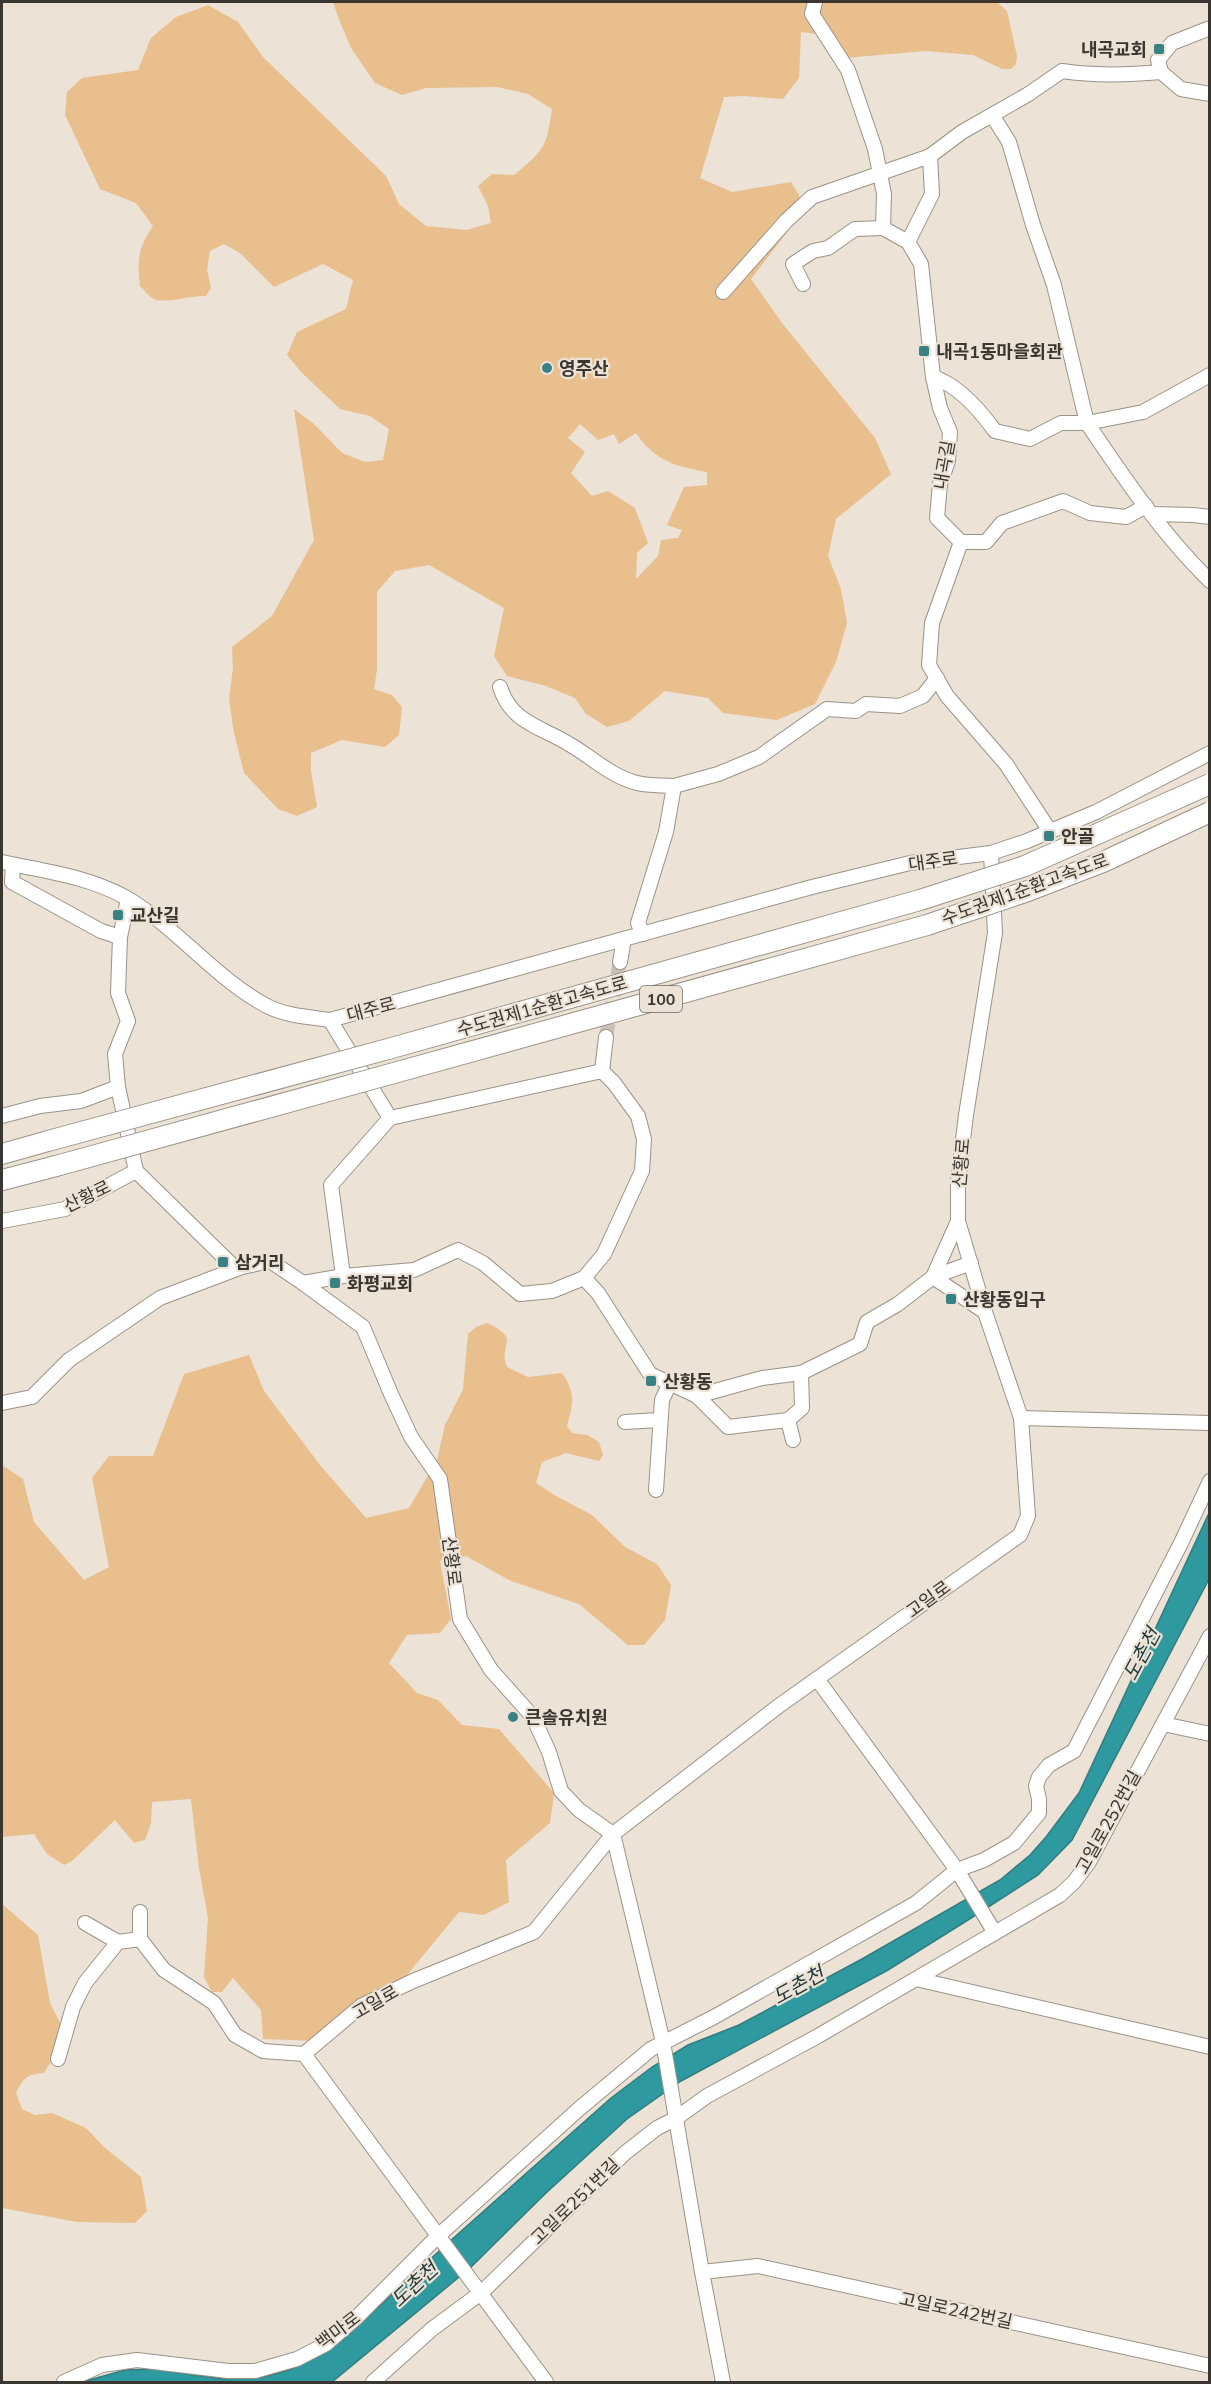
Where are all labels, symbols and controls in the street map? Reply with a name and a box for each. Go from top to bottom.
place label: 내곡교회 [1081,38,1147,61]
marker: 내곡교회 [1152,42,1166,56]
place label: 내곡1동마을회관 [936,340,1063,363]
marker: 내곡1동마을회관 [917,344,931,358]
place label: 영주산 [559,357,609,380]
marker: 영주산 [540,361,554,375]
street label: 내곡길 [928,439,960,491]
place label: 안골 [1061,825,1094,848]
marker: 안골 [1042,829,1056,843]
street label: 대주로 [907,846,959,876]
street label: 수도권제1순환고속도로 [938,848,1112,930]
place label: 교산길 [130,904,180,927]
marker: 교산길 [111,908,125,922]
street label: 수도권제1순환고속도로 [454,971,630,1041]
road number: 100 [640,986,682,1012]
street label: 대주로 [344,991,398,1027]
street label: 산황로 [947,1137,975,1189]
street label: 산황로 [60,1175,114,1217]
place label: 삼거리 [235,1251,285,1274]
marker: 삼거리 [216,1255,230,1269]
place label: 화평교회 [347,1272,413,1295]
marker: 화평교회 [328,1276,342,1290]
place label: 산황동입구 [963,1288,1046,1311]
marker: 산황동입구 [944,1292,958,1306]
place label: 산황동 [663,1370,713,1393]
marker: 산황동 [644,1374,658,1388]
street label: 산황로 [438,1535,466,1587]
street label: 고일로 [901,1575,955,1623]
water label: 도촌천 [1117,1621,1166,1684]
place label: 큰솔유치원 [525,1706,608,1729]
marker: 큰솔유치원 [506,1710,520,1724]
street label: 고일로252번길 [1070,1766,1146,1878]
water label: 도촌천 [768,1959,830,2009]
street label: 고일로 [348,1980,402,2024]
street label: 고일로251번길 [526,2153,624,2249]
water label: 도촌천 [385,2254,445,2312]
street label: 고일로242번길 [897,2287,1015,2333]
street label: 백마로 [311,2306,365,2354]

